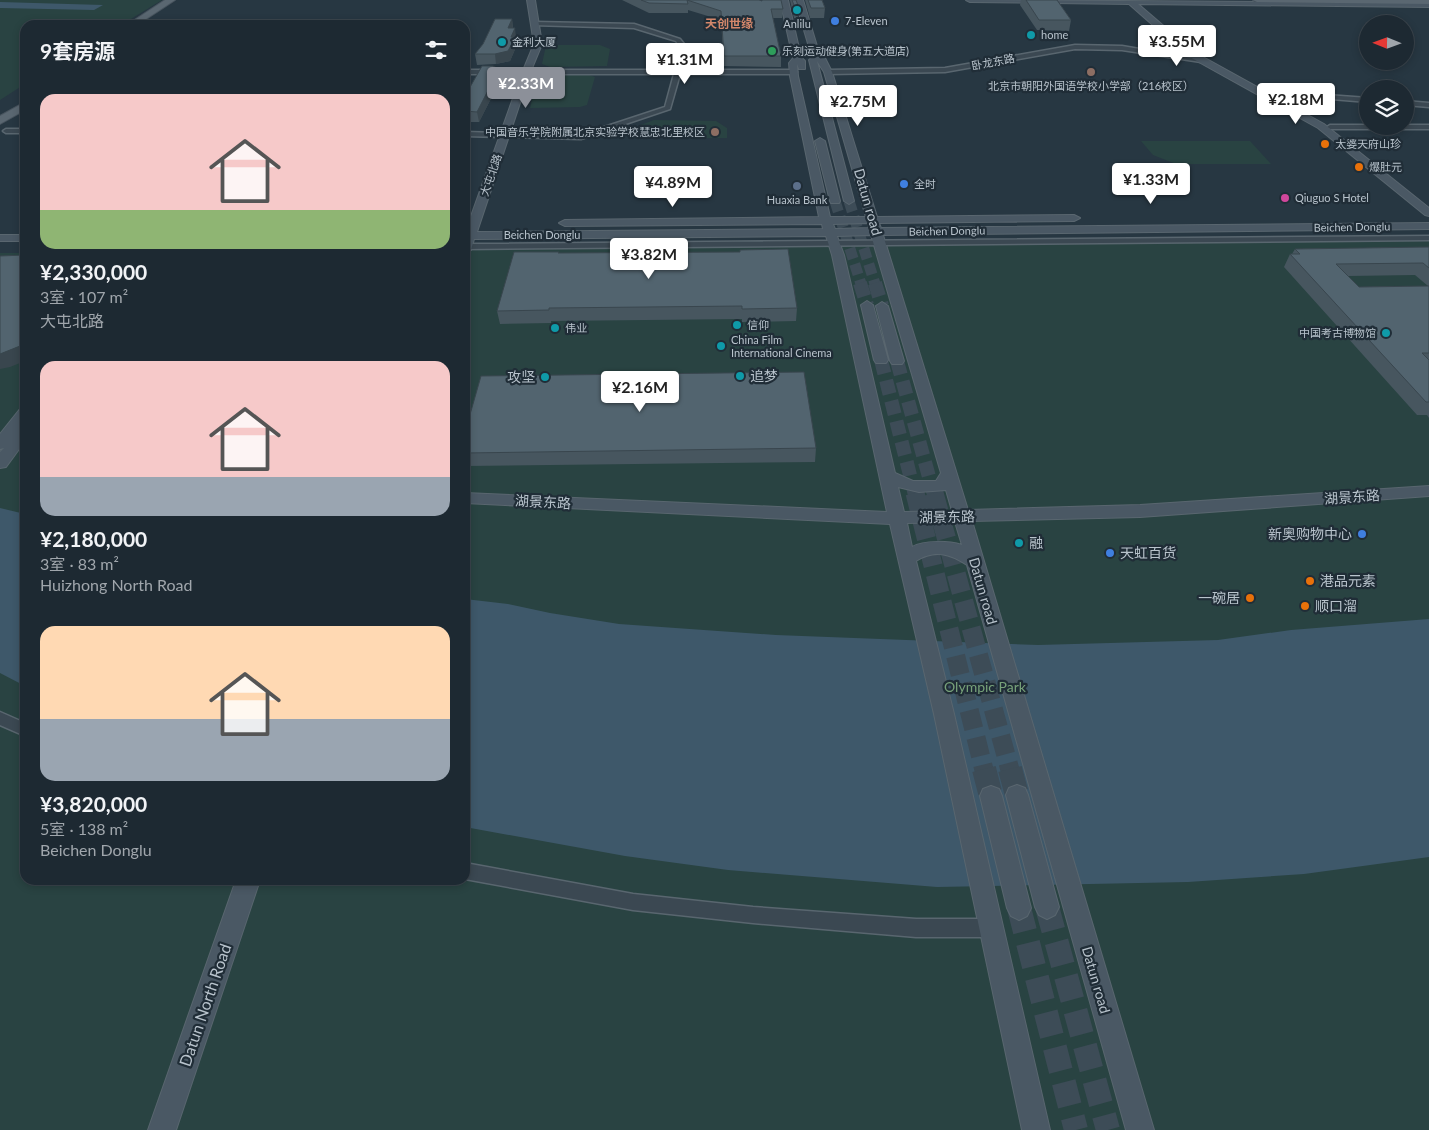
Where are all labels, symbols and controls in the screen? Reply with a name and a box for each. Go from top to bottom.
marker: Anlilu [791,4,803,16]
place label: 7-Eleven [845,14,888,27]
marker: 7-Eleven [829,15,841,27]
north arrow [1359,15,1414,70]
map controls [1359,15,1414,135]
district label: 天创世缘 [705,16,753,31]
place label: Anlilu [783,17,811,30]
pin: ¥3.55M [1136,24,1218,67]
place label: home [1041,28,1068,41]
marker: home [1025,29,1037,41]
text: ¥3.55M [1149,31,1205,50]
place label: 金利大厦 [512,35,556,48]
icon: filters [422,36,450,64]
marker: 金利大厦 [496,36,508,48]
text: 9套房源 [40,38,115,63]
pin: ¥1.31M [644,42,726,85]
place label: 乐刻运动健身(第五大道店) [782,44,909,57]
marker: 乐刻运动健身(第五大道店) [766,45,778,57]
text: ¥1.31M [657,49,713,68]
street label: 卧龙东路 [970,51,1016,72]
pin: ¥2.33M [485,66,567,109]
marker: 北京市朝阳外国语学校小学部（216校区） [1085,66,1097,78]
text: ¥2.33M [498,73,554,92]
place label: 北京市朝阳外国语学校小学部（216校区） [988,79,1194,92]
button: layers [1359,80,1414,135]
pin: ¥2.18M [1255,82,1337,125]
pin: ¥2.75M [817,84,899,127]
text: ¥2.18M [1268,89,1324,108]
text: ¥2.75M [830,91,886,110]
place label: 中国音乐学院附属北京实验学校慧忠北里校区 [485,125,705,138]
icon: home [200,126,290,216]
marker: 中国音乐学院附属北京实验学校慧忠北里校区 [709,126,721,138]
place label: 太婆天府山珍 [1335,137,1401,150]
marker: 太婆天府山珍 [1319,138,1331,150]
street label: 大屯北路 [477,152,504,198]
place label: 爆肚元 [1369,160,1402,173]
marker: 爆肚元 [1353,161,1365,173]
pin: ¥1.33M [1110,162,1192,205]
pin: ¥4.89M [632,166,714,208]
street label: Datun road [851,166,886,237]
text: ¥1.33M [1123,169,1179,188]
text: ¥4.89M [645,172,701,191]
place label: 全时 [914,177,936,190]
marker: 全时 [898,178,910,190]
marker: Huaxia Bank [791,180,803,192]
place label: Qiuguo S Hotel [1295,191,1369,204]
marker: Qiuguo S Hotel [1279,192,1291,204]
place label: Huaxia Bank [767,193,828,206]
street label: Beichen Donglu [1314,219,1390,234]
street label: Beichen Donglu [909,223,985,238]
street label: Beichen Donglu [504,228,580,241]
pin: ¥3.82M [608,238,690,280]
text: ¥3.82M [621,244,677,263]
text: ¥2,330,000 [40,259,147,284]
text: 3室 · 107 m² [40,287,128,306]
text: 大屯北路 [40,311,104,330]
place label: 信仰 [747,318,769,331]
marker: 信仰 [731,319,743,331]
place label: 伟业 [565,321,587,334]
marker: 伟业 [549,322,561,334]
place label: 中国考古博物馆 [1299,326,1376,339]
marker: 中国考古博物馆 [1380,327,1392,339]
place label: China Film International Cinema [731,333,832,359]
marker: China Film International Cinema [715,340,727,352]
place label: 追梦 [750,367,778,384]
place label: 攻坚 [507,368,535,385]
pin: ¥2.16M [599,370,681,413]
marker: 追梦 [734,370,746,382]
marker: 攻坚 [539,371,551,383]
text: ¥2.16M [612,377,668,396]
icon: home [200,394,290,484]
street label: 湖景东路 [1323,486,1380,507]
street label: 湖景东路 [515,492,571,511]
street label: 湖景东路 [919,508,975,525]
place label: 新奥购物中心 [1268,525,1352,542]
text: ¥2,180,000 [40,526,147,551]
marker: 新奥购物中心 [1356,528,1368,540]
place label: 融 [1029,534,1043,551]
marker: 融 [1013,537,1025,549]
place label: 天虹百货 [1120,544,1176,561]
marker: 天虹百货 [1104,547,1116,559]
text: 3室 · 83 m² [40,554,119,573]
street label: Datun road [966,555,1001,626]
place label: 港品元素 [1320,572,1376,589]
text: Huizhong North Road [40,575,193,594]
marker: 港品元素 [1304,575,1316,587]
place label: 一碗居 [1198,589,1240,606]
marker: 一碗居 [1244,592,1256,604]
place label: 顺口溜 [1315,597,1357,614]
marker: 顺口溜 [1299,600,1311,612]
icon: home [200,659,290,749]
park label: Olympic Park [944,678,1027,695]
text: ¥3,820,000 [40,791,147,816]
text: 5室 · 138 m² [40,819,128,838]
text: Beichen Donglu [40,840,152,859]
street label: Datun North Road [175,941,234,1069]
street label: Datun road [1079,944,1114,1015]

